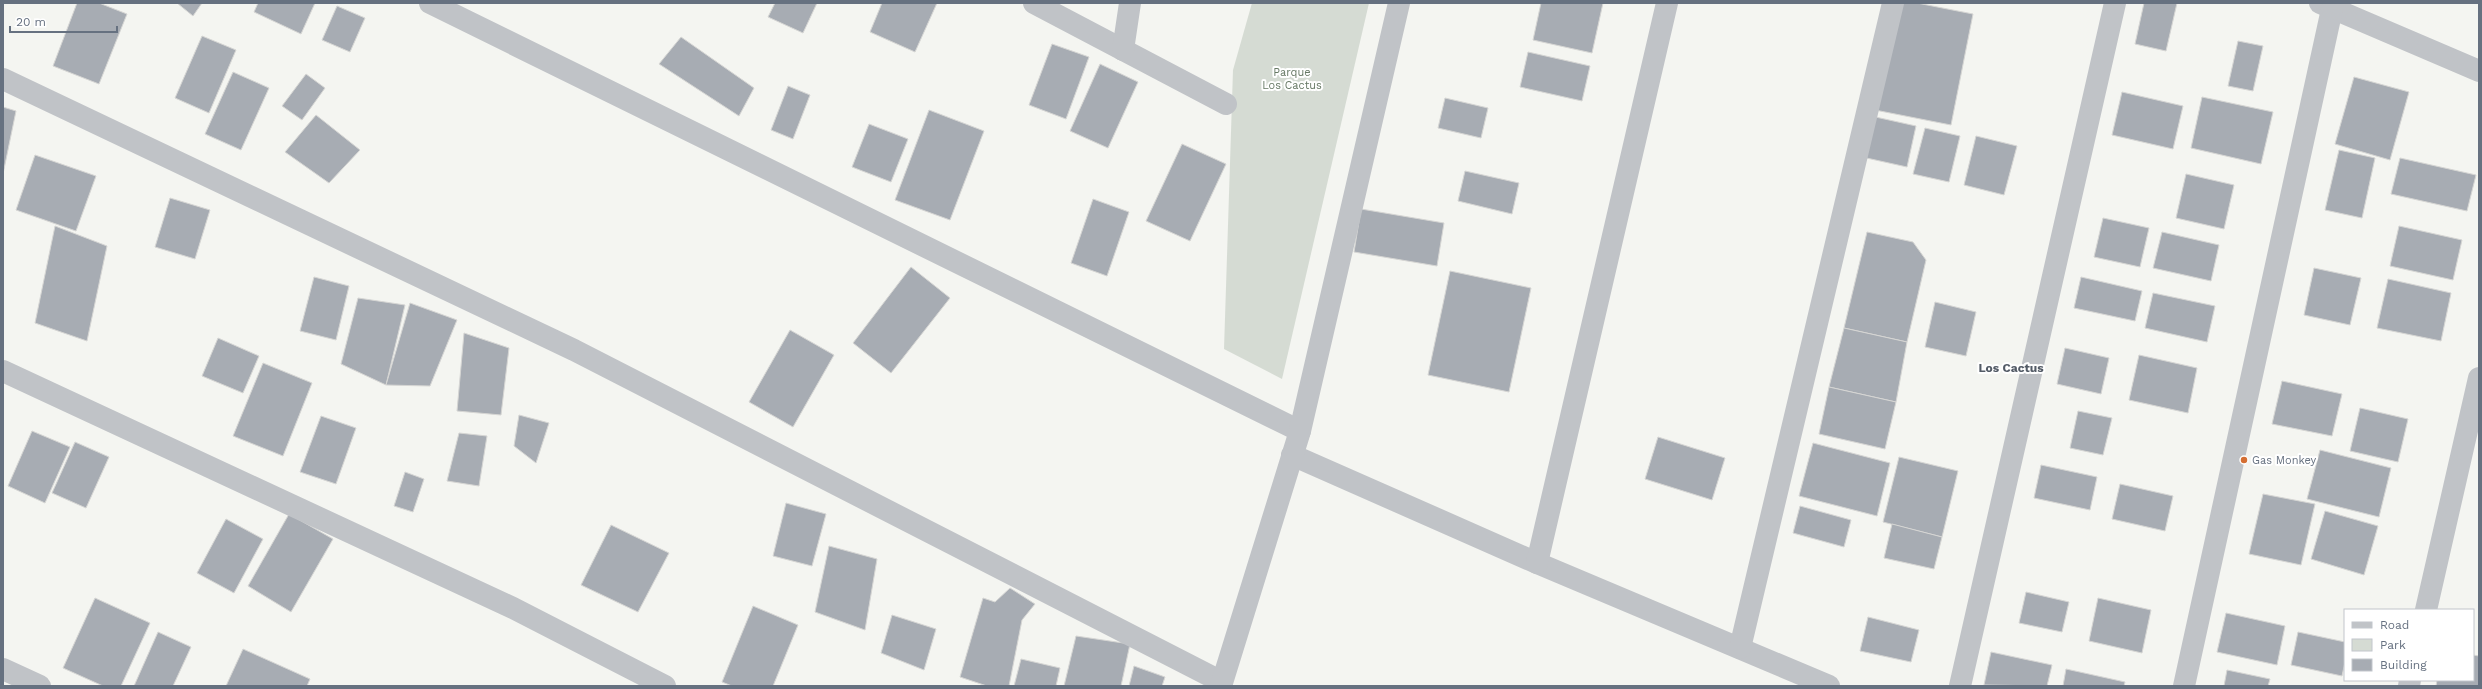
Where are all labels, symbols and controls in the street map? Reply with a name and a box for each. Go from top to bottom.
scale bar [10,8,117,34]
text: 20 m [16,15,46,29]
park label: Parque Los Cactus [1262,66,1322,92]
district label: Los Cactus [1978,361,2044,375]
place label: Gas Monkey [2252,454,2317,467]
marker: Gas Monkey [2239,455,2249,465]
legend [2344,609,2474,681]
text: Road [2380,618,2409,632]
text: Park [2380,638,2406,652]
text: Building [2380,658,2427,672]

